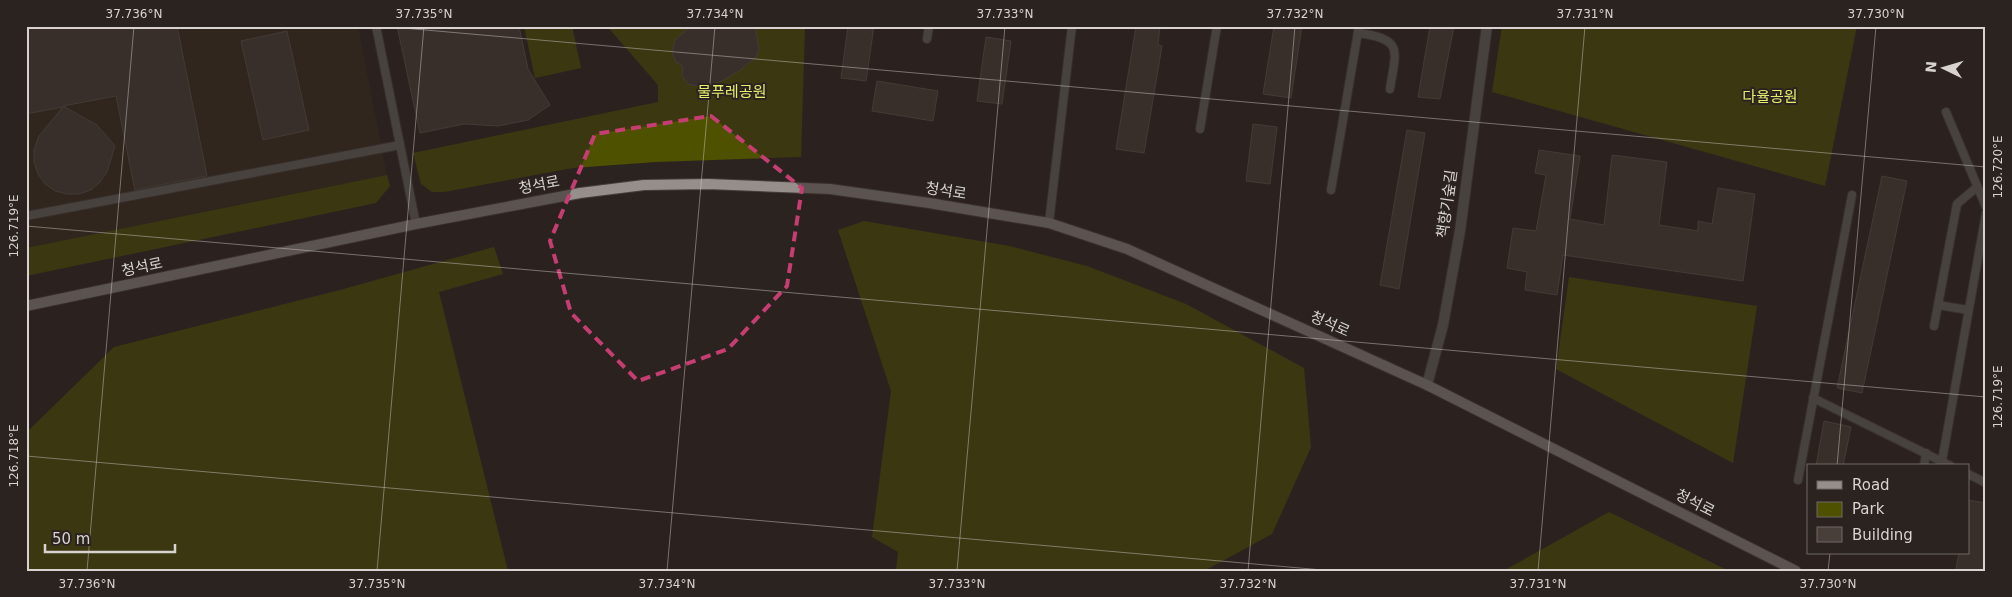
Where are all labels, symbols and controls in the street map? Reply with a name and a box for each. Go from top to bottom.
text: 37.736°N [106,7,162,21]
text: 37.735°N [396,7,452,21]
text: 37.734°N [687,7,743,21]
text: 37.733°N [977,7,1033,21]
text: 37.732°N [1267,7,1323,21]
text: 37.731°N [1557,7,1613,21]
text: 37.730°N [1848,7,1904,21]
north arrow [1920,42,1970,92]
text: N [1923,60,1940,73]
park label: 물푸레공원 [697,83,767,101]
park label: 다율공원 [1742,88,1798,106]
text: 126.720°E [1991,135,2005,199]
street label: 책향기숲길 [1433,169,1461,239]
street label: 청석로 [517,172,561,198]
street label: 청석로 [924,179,968,203]
text: 126.719°E [7,194,21,258]
street label: 청석로 [120,254,164,280]
street label: 청석로 [1307,307,1353,341]
text: 126.719°E [1991,365,2005,429]
text: 126.718°E [7,424,21,488]
legend [1807,464,1970,554]
text: Road [1852,476,1890,494]
street label: 청석로 [1672,486,1718,520]
text: Park [1852,500,1885,518]
scale bar [45,522,175,554]
text: Building [1852,526,1913,544]
text: 50 m [52,530,90,548]
text: 37.736°N [59,577,115,591]
text: 37.735°N [349,577,405,591]
text: 37.734°N [639,577,695,591]
text: 37.733°N [929,577,985,591]
text: 37.732°N [1220,577,1276,591]
text: 37.731°N [1510,577,1566,591]
text: 37.730°N [1800,577,1856,591]

